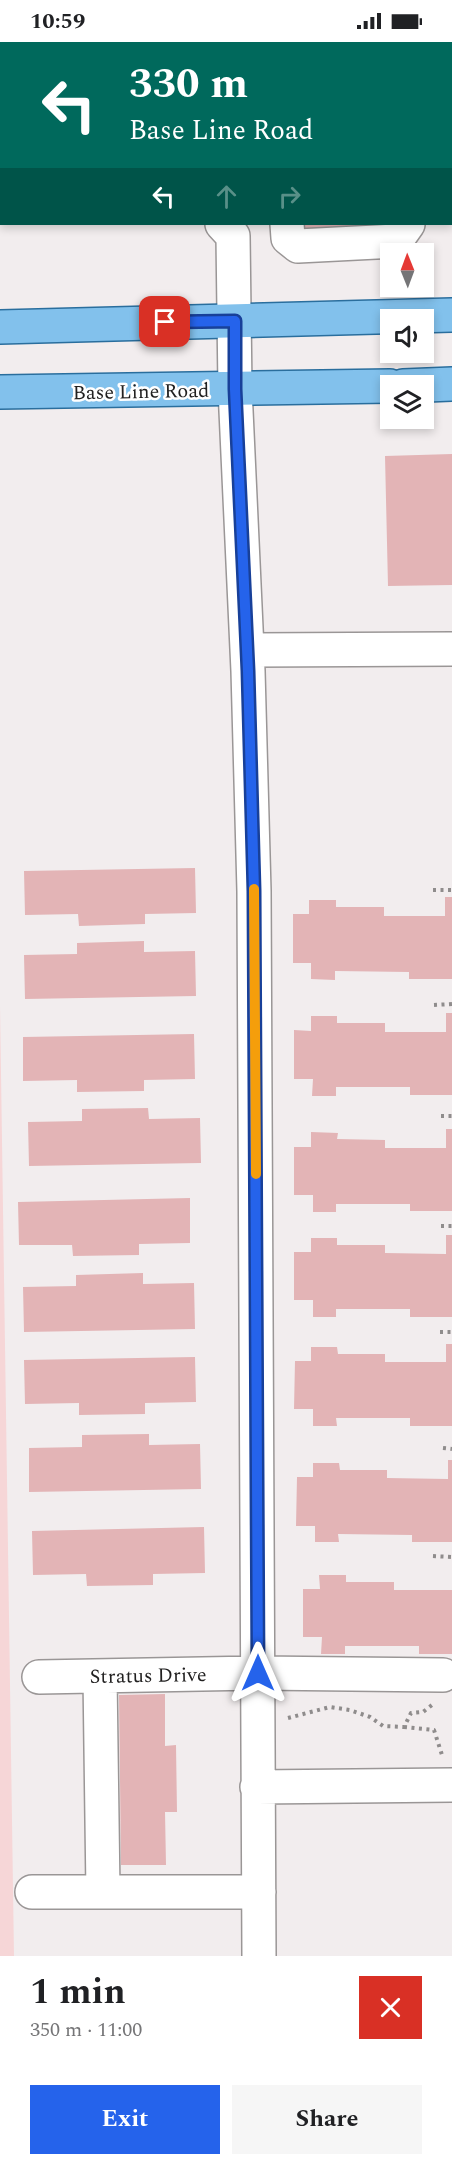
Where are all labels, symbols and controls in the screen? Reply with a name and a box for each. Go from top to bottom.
text: 10:59 [30,5,85,38]
text: 330 m [129,53,248,116]
icon: left [30,66,108,144]
text: Base Line Road [129,110,313,152]
icon: left [147,180,180,213]
icon: ahead [210,180,243,213]
icon: right [273,180,306,213]
north arrow [380,243,434,297]
map controls [380,243,434,429]
pin [139,296,190,347]
icon: arrive [148,305,181,338]
button: sound [380,309,434,363]
button: layers [380,375,434,429]
street label: Base Line Road [72,376,210,408]
position arrow [226,1641,290,1705]
street label: Stratus Drive [89,1660,207,1692]
text: 1 min [30,1965,126,2020]
button: close [359,1976,422,2039]
text: 350 m · 11:00 [30,2015,142,2045]
button: Exit [30,2085,220,2154]
button: Share [232,2085,422,2154]

